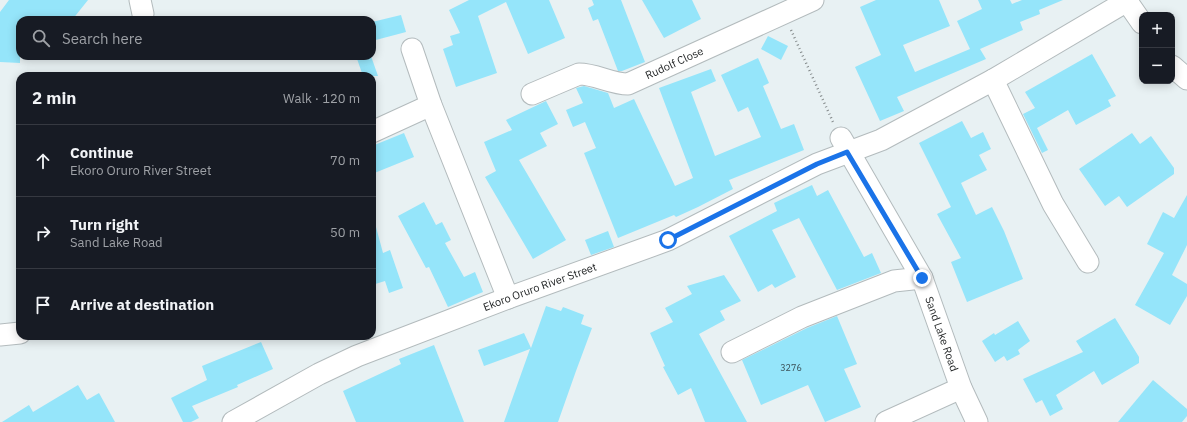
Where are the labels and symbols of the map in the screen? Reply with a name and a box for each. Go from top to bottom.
street label: Rudolf Close [643,44,706,82]
route start [659,231,677,249]
street label: Ekoro Oruro River Street [481,259,599,314]
route end [913,269,931,287]
street label: Sand Lake Road [922,295,962,373]
house number: 3276 [780,362,802,373]

